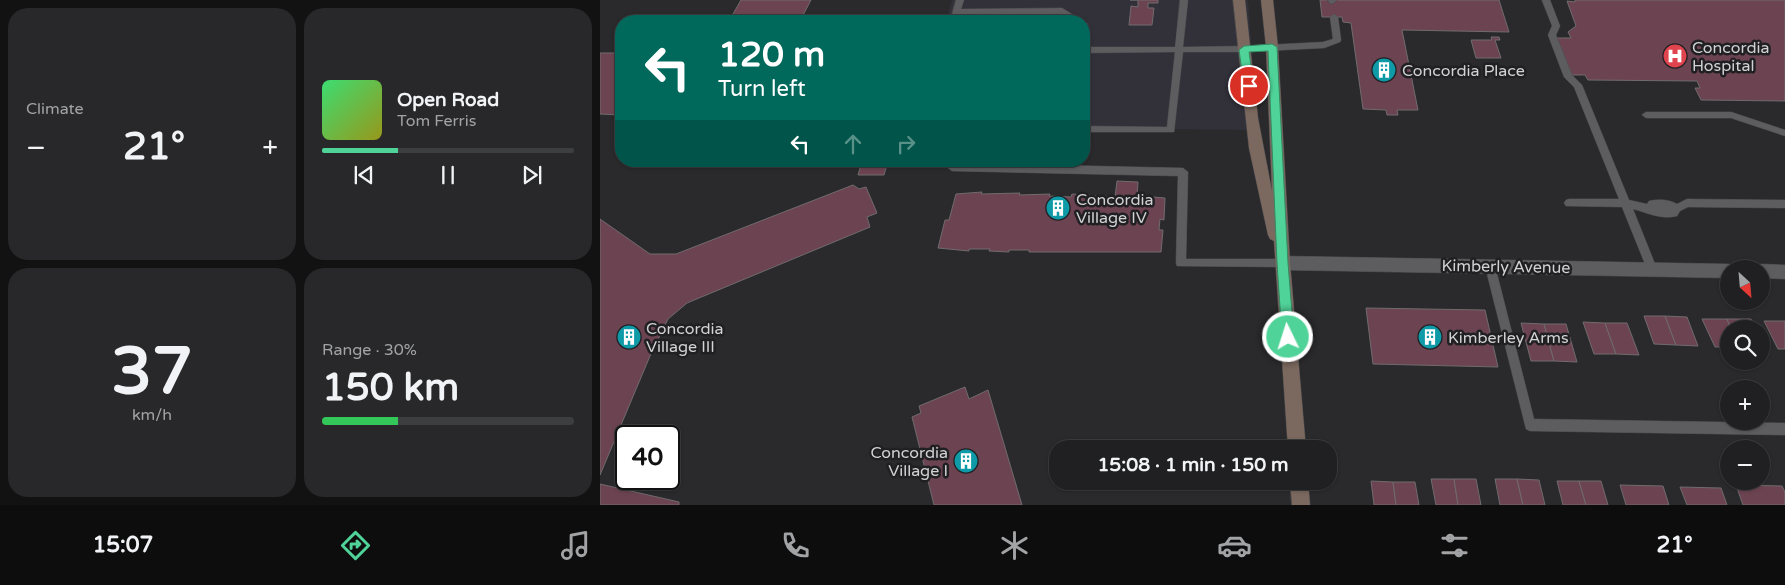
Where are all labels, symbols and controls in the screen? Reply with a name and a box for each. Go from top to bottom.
text: 120 m [718,34,825,76]
icon: left [635,35,700,100]
place label: Concordia Hospital [1692,38,1770,76]
hospital icon: Concordia Hospital [1662,43,1688,69]
building icon: Concordia Place [1371,57,1397,83]
place label: Concordia Place [1402,61,1525,81]
pin [1228,65,1270,107]
icon: arrive [1235,72,1263,100]
text: Turn left [718,76,806,102]
text: Open Road [397,89,499,111]
text: Climate [26,99,84,119]
text: Tom Ferris [397,111,476,131]
text: 21° [123,124,185,170]
icon: left [786,130,814,158]
icon: ahead [839,130,867,158]
icon: right [892,130,920,158]
text: − [26,131,46,165]
text: + [262,131,278,165]
icon: previous [350,161,378,189]
icon: pause [434,161,462,189]
icon: next [518,161,546,189]
place label: Concordia Village IV [1076,190,1154,228]
building icon: Concordia Village IV [1045,195,1071,221]
street label: Kimberly Avenue [1441,256,1570,278]
north arrow [1720,260,1770,310]
map controls [1720,260,1770,490]
position arrow [1261,310,1313,362]
place label: Concordia Village III [646,319,724,357]
button: search [1720,320,1770,370]
building icon: Concordia Village III [616,324,642,350]
building icon: Kimberley Arms [1417,324,1443,350]
place label: Kimberley Arms [1448,328,1569,348]
text: 37 [111,333,193,412]
text: Range · 30% [322,340,417,360]
text: 150 km [322,365,459,411]
button: + [1720,380,1770,430]
text: km/h [132,405,172,425]
speed limit sign: 40 [615,425,680,490]
button: − [1720,440,1770,490]
place label: Concordia Village I [871,443,948,481]
building icon: Concordia Village I [953,448,979,474]
text: 15:08 · 1 min · 150 m [1097,454,1289,476]
icon: directions [338,528,373,563]
icon: music [558,528,593,563]
icon: phone [778,528,813,563]
icon: climate [997,528,1032,563]
icon: car [1217,528,1252,563]
icon: filters [1437,528,1472,563]
text: 15:07 [92,532,153,558]
text: 21° [1657,532,1693,558]

